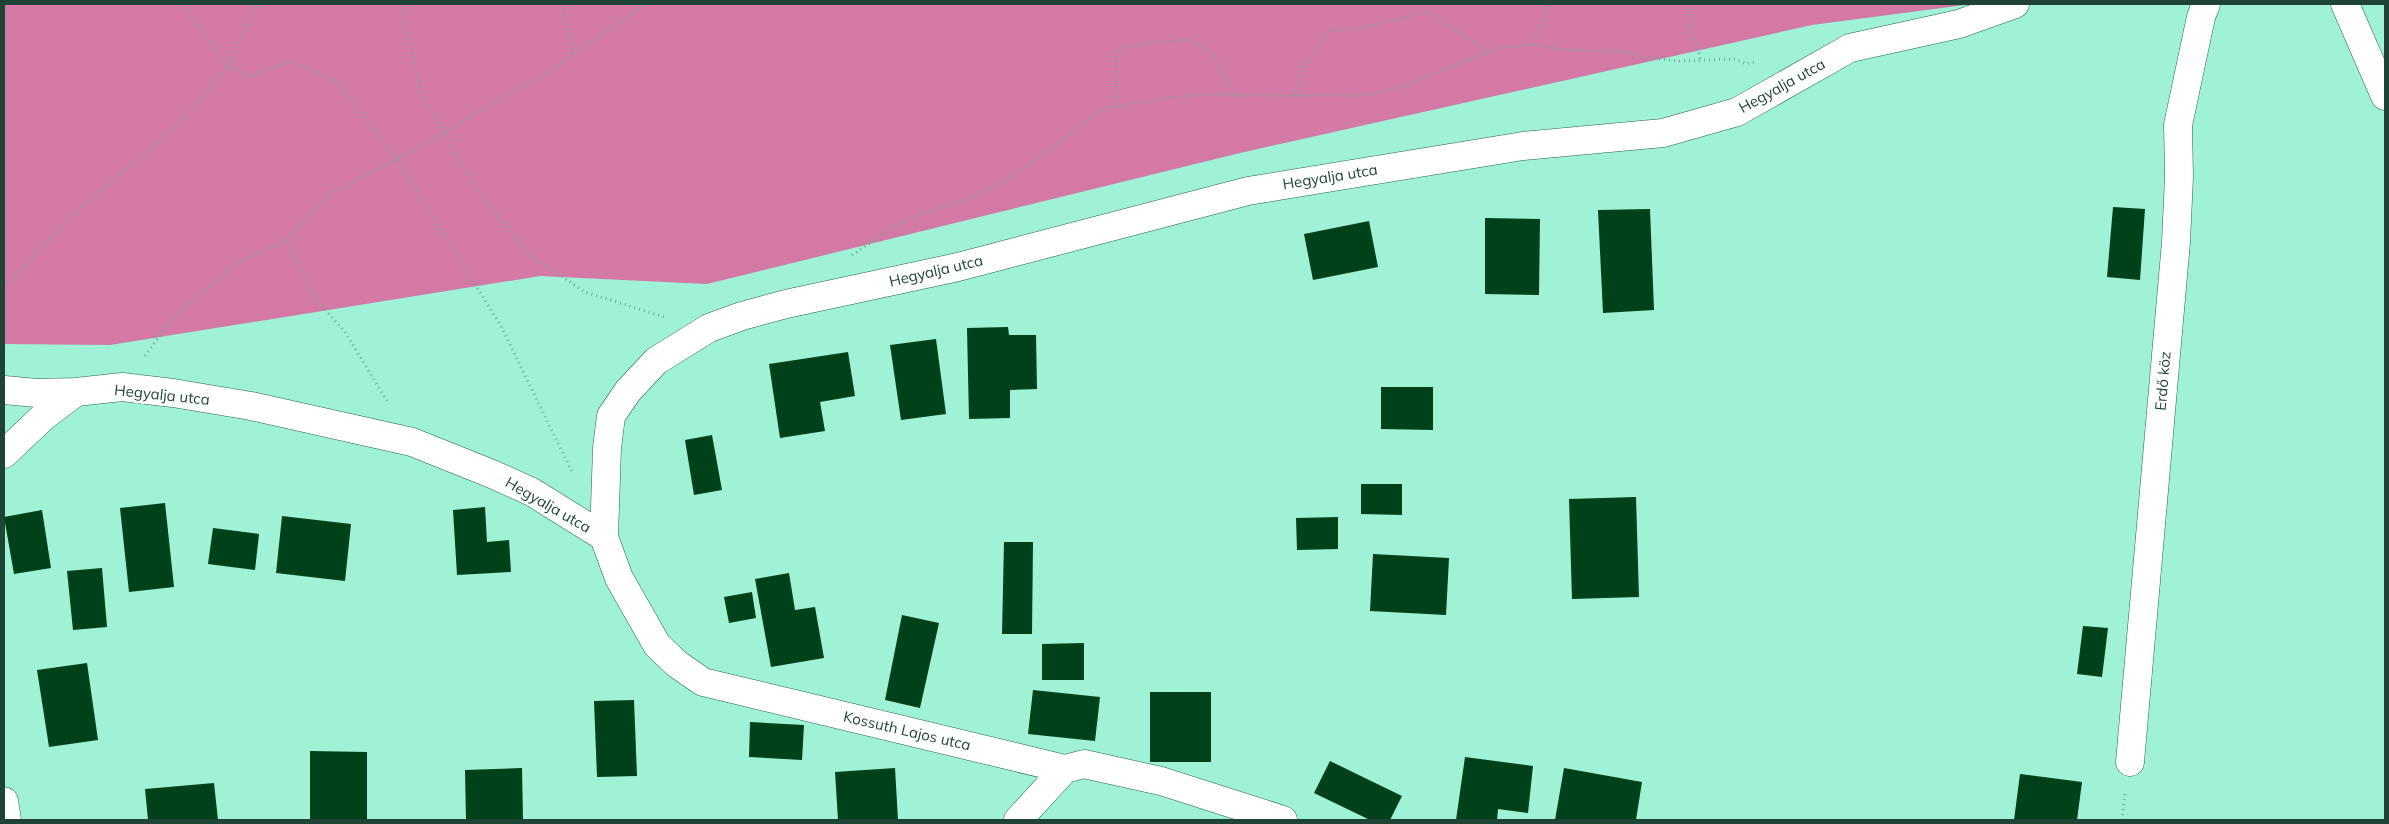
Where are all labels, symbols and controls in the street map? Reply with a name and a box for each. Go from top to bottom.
street label: Hegyalja utca [1735,54,1828,117]
street label: Hegyalja utca [1281,160,1379,193]
street label: Hegyalja utca [887,250,985,291]
street label: Erdő köz [2150,350,2175,411]
street label: Hegyalja utca [113,380,211,409]
street label: Hegyalja utca [502,472,594,537]
street label: Kossuth Lajos utca [842,707,973,754]

